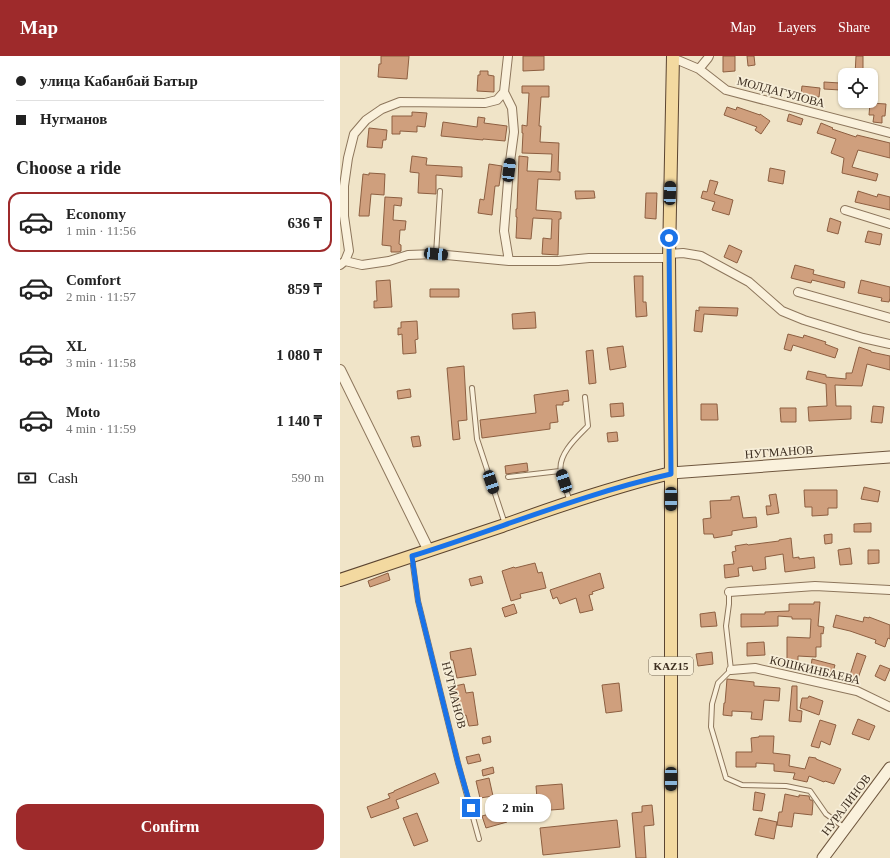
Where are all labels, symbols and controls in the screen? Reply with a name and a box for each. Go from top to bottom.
text: Map [20,17,58,38]
text: Map [730,20,756,35]
text: Layers [778,20,816,35]
text: Share [838,20,870,35]
map controls [838,68,878,108]
button: locate [838,68,878,108]
text: улица Кабанбай Батыр [40,73,198,89]
street label: МОЛДАГУЛОВА [735,74,827,111]
text: Нугманов [40,111,107,127]
car [502,157,516,183]
text: Choose a ride [16,158,121,178]
car [664,181,676,205]
icon: car [18,204,54,240]
text: Economy [66,206,126,222]
text: 636 ₸ [288,215,322,231]
text: 1 min · 11:56 [66,223,136,238]
route start [660,229,678,247]
car [424,247,448,261]
icon: car [18,270,54,306]
text: Comfort [66,272,121,288]
text: 859 ₸ [288,281,322,297]
text: 2 min · 11:57 [66,289,136,304]
icon: car [18,336,54,372]
text: XL [66,338,87,354]
text: 1 080 ₸ [276,347,322,363]
text: 3 min · 11:58 [66,355,136,370]
icon: car [18,402,54,438]
text: Moto [66,404,100,420]
text: 1 140 ₸ [276,413,322,429]
text: 4 min · 11:59 [66,421,136,436]
street label: НУГМАНОВ [744,443,814,461]
icon: cash [16,467,38,489]
car [555,468,573,494]
car [482,469,500,495]
text: Cash [48,470,78,486]
text: 590 m [291,470,324,485]
car [665,487,677,511]
street label: КОШКИНБАЕВА [768,653,862,687]
road number: KAZ15 [649,657,693,675]
street label: НУГМАНОВ [439,660,469,730]
car [665,767,677,791]
street label: НУРАЛИНОВ [818,772,874,838]
callout: 2 min [485,794,551,822]
route end [462,799,480,817]
text: 2 min [502,800,534,815]
button: Confirm [16,804,324,850]

